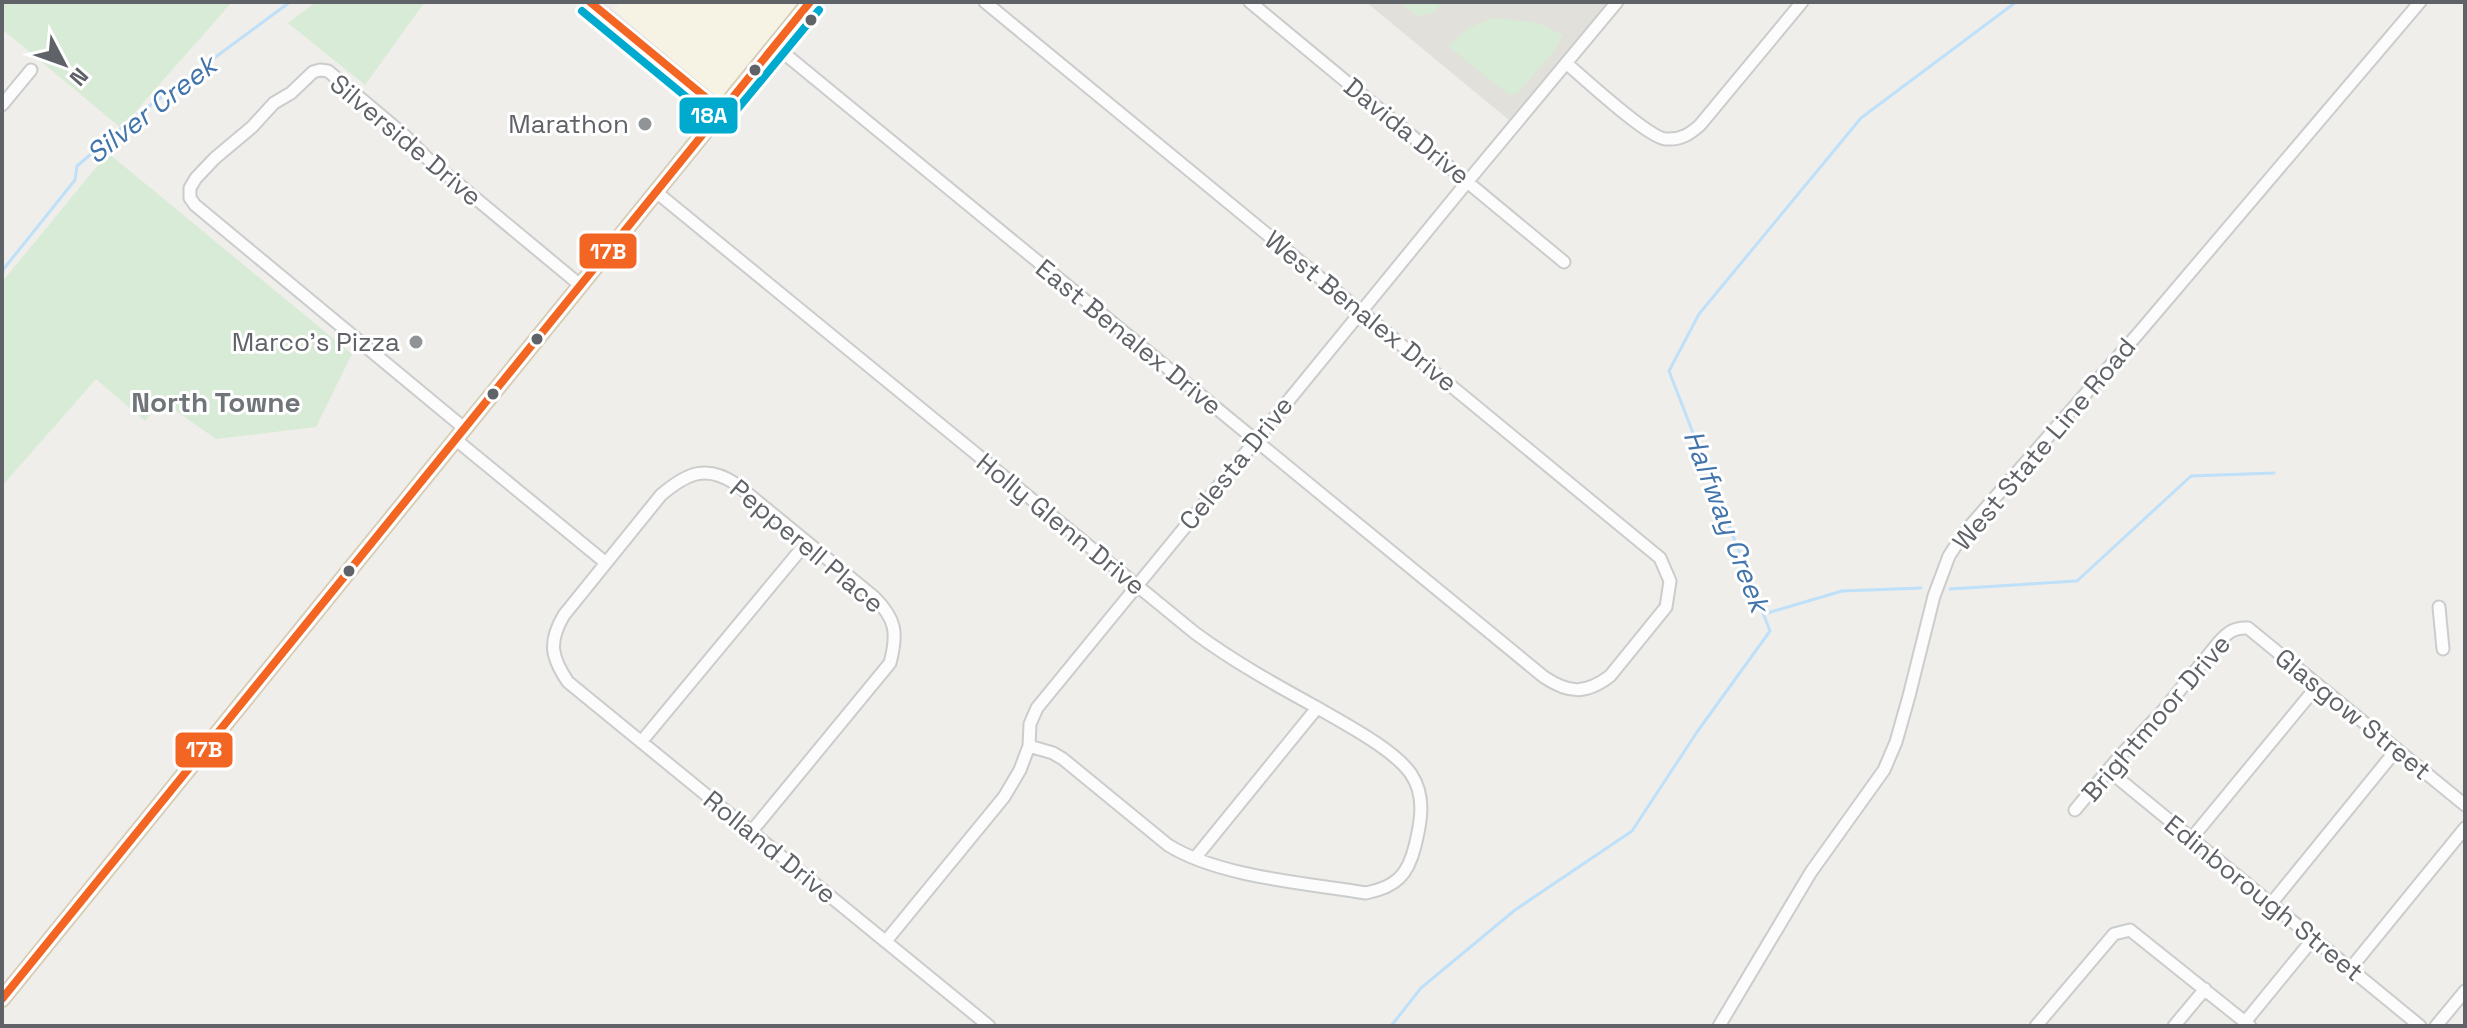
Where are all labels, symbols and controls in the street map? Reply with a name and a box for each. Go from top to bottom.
unlabelled marker [803,12,819,28]
north arrow [24,24,104,104]
water label: Silver Creek [78,45,226,171]
text: N [64,62,94,92]
unlabelled marker [747,62,763,78]
street label: Silverside Drive [323,66,489,214]
street label: Davida Drive [1337,70,1477,192]
line badge: 18A [678,96,739,135]
text: 18A [690,101,728,129]
place label: Marathon [508,107,629,141]
marker: Marathon [636,115,654,133]
street label: West Benalex Drive [1258,223,1464,399]
line badge: 17B [578,232,638,270]
text: 17B [590,237,626,265]
street label: East Benalex Drive [1029,251,1229,423]
place label: Marco's Pizza [232,325,400,359]
unlabelled marker [529,331,545,347]
street label: West State Line Road [1945,331,2143,557]
marker: Marco's Pizza [407,333,425,351]
district label: North Towne [131,384,301,420]
unlabelled marker [485,386,501,402]
street label: Celesta Drive [1171,389,1301,537]
water label: Halfway Creek [1676,425,1779,620]
street label: Holly Glenn Drive [969,445,1153,603]
street label: Pepperell Place [723,472,891,620]
unlabelled marker [341,563,357,579]
street label: Brightmoor Drive [2074,627,2238,809]
street label: Glasgow Street [2268,641,2438,787]
line badge: 17B [174,731,234,769]
text: 17B [186,735,222,763]
street label: Rolland Drive [696,783,844,911]
street label: Edinborough Street [2157,807,2371,989]

